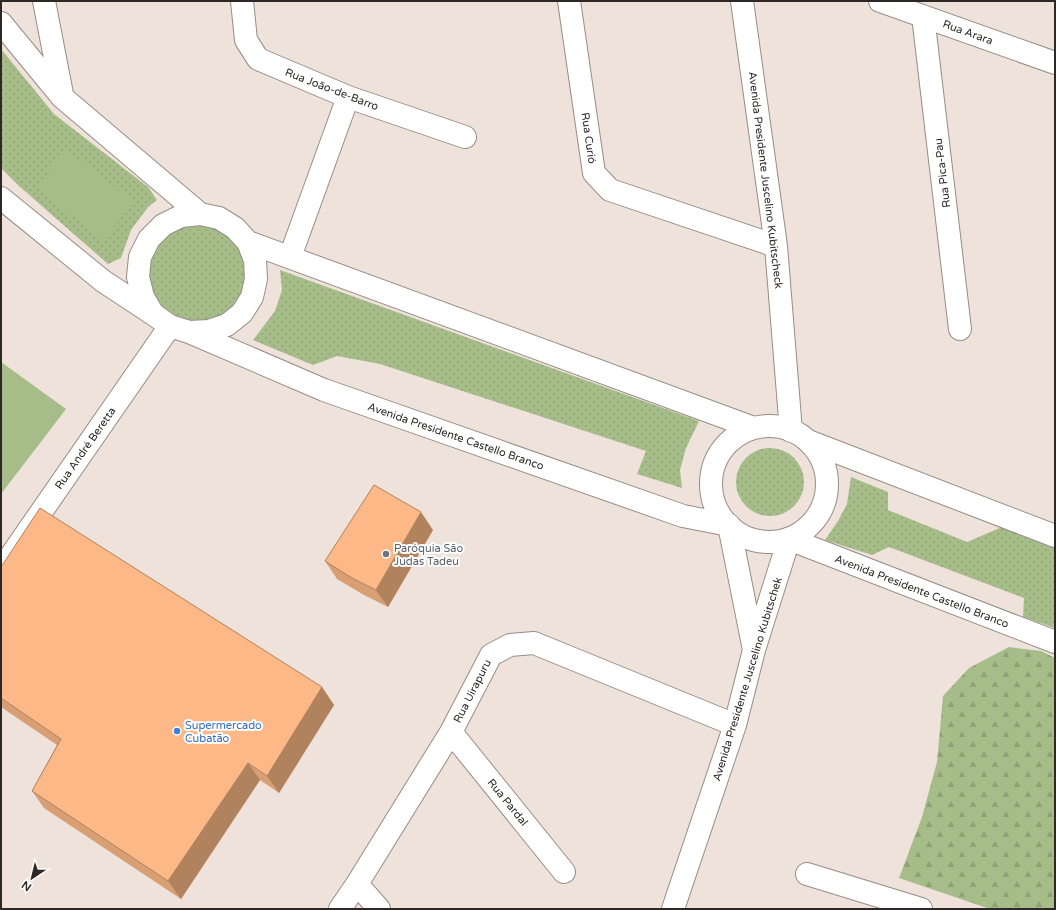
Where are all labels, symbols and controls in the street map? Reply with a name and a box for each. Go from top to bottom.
street label: Rua Arara [941,17,995,48]
street label: Rua João-de-Barro [283,66,381,113]
street label: Avenida Presidente Juscelino Kubitscheck [746,71,785,289]
street label: Rua Curió [578,112,599,165]
street label: Rua Pica-Pau [932,137,953,209]
street label: Avenida Presidente Castello Branco [366,400,546,473]
street label: Rua André Beretta [52,405,119,492]
place label: Paróquia São Judas Tadeu [394,542,463,568]
marker: Paróquia São Judas Tadeu [381,549,391,559]
street label: Avenida Presidente Castello Branco [833,552,1011,631]
street label: Avenida Presidente Juscelino Kubitschek [710,576,785,783]
street label: Rua Uirapuru [451,657,494,725]
place label: Supermercado Cubatão [185,719,262,745]
marker: Supermercado Cubatão [172,726,182,736]
street label: Rua Pardal [485,776,531,828]
north arrow [12,858,52,898]
text: N [19,878,34,894]

